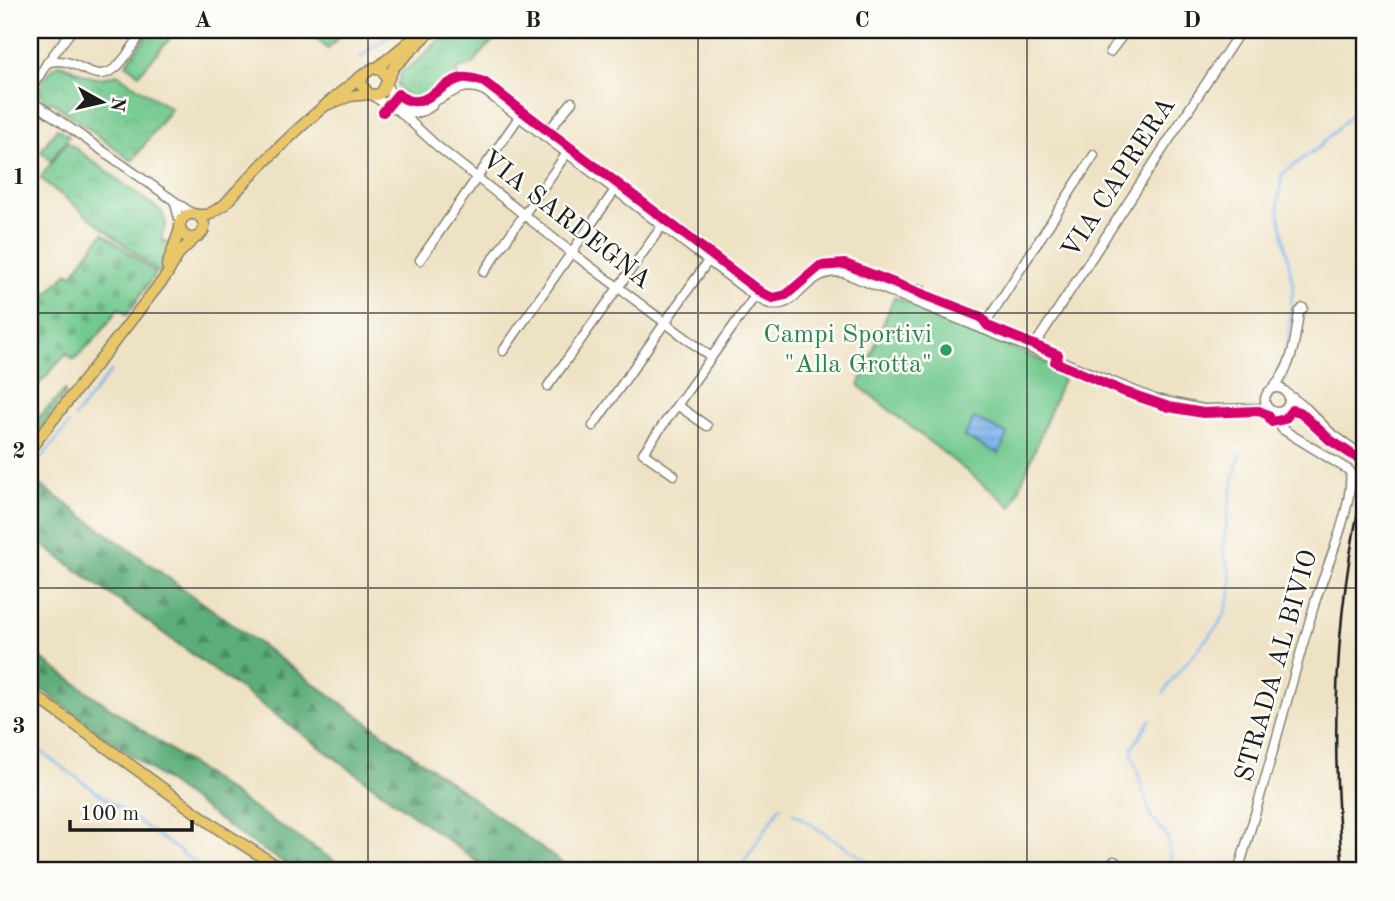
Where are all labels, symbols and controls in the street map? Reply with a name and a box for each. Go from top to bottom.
text: A [194,9,212,32]
text: B [525,9,541,32]
text: C [854,9,870,32]
text: D [1183,9,1201,32]
north arrow [66,66,136,136]
street label: VIA CAPRERA [1057,93,1181,263]
text: N [106,96,127,113]
street label: VIA SARDEGNA [476,146,656,294]
text: 1 [12,166,26,189]
place label: Campi Sportivi "Alla Grotta" [763,322,932,378]
marker: Campi Sportivi "Alla Grotta" [938,342,954,358]
text: 2 [12,440,26,463]
street label: STRADA AL BIVIO [1231,547,1323,785]
text: 3 [12,715,26,738]
scale bar [70,789,192,833]
text: 100 m [80,804,139,825]

